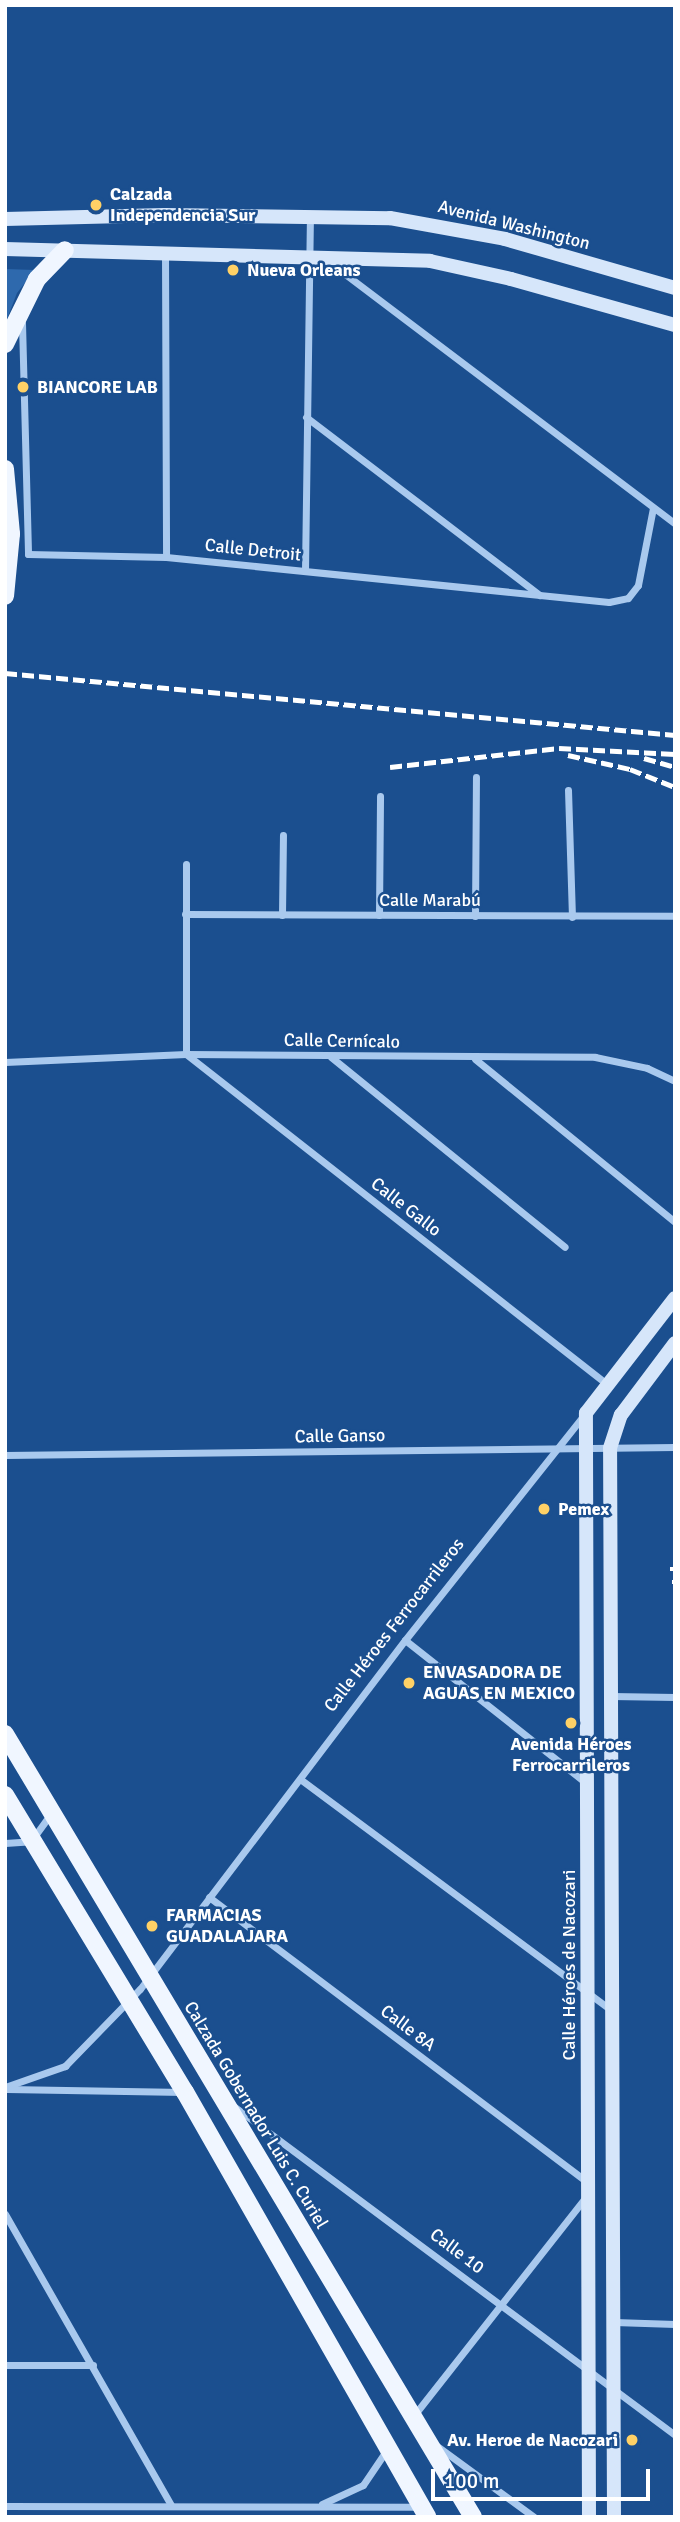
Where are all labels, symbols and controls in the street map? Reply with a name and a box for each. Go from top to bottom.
place label: Calzada Independencia Sur [110,184,255,227]
street label: Avenida Washington [436,196,592,254]
marker: Calzada Independencia Sur [88,197,104,213]
place label: Nueva Orleans [247,259,360,281]
marker: Nueva Orleans [225,262,241,278]
place label: BIANCORE LAB [37,376,158,398]
marker: BIANCORE LAB [15,379,31,395]
street label: Calle Detroit [204,534,302,566]
street label: Calle Marabú [379,889,481,911]
street label: Calle Cernícalo [284,1029,400,1053]
street label: Calle Gallo [367,1173,445,1241]
street label: Calle Ganso [294,1424,386,1448]
place label: Pemex [558,1498,609,1520]
marker: Pemex [536,1501,552,1517]
street label: Calle Héroes Ferrocarrileros [319,1534,469,1716]
place label: ENVASADORA DE AGUAS EN MEXICO [423,1662,575,1704]
marker: ENVASADORA DE AGUAS EN MEXICO [401,1675,417,1691]
marker: Avenida Héroes Ferrocarrileros [563,1715,579,1731]
place label: Avenida Héroes Ferrocarrileros [510,1734,632,1776]
street label: Calle Héroes de Nacozari [558,1870,580,2060]
place label: FARMACIAS GUADALAJARA [166,1905,288,1948]
marker: FARMACIAS GUADALAJARA [144,1918,160,1934]
street label: Calzada Gobernador Luis C. Curiel [179,1997,333,2233]
street label: Calle 8A [376,2000,440,2056]
street label: Calle 10 [426,2224,488,2278]
place label: Av. Heroe de Nacozari [447,2429,618,2451]
marker: Av. Heroe de Nacozari [624,2432,640,2448]
scale bar [435,2456,654,2500]
text: 100 m [444,2468,499,2494]

